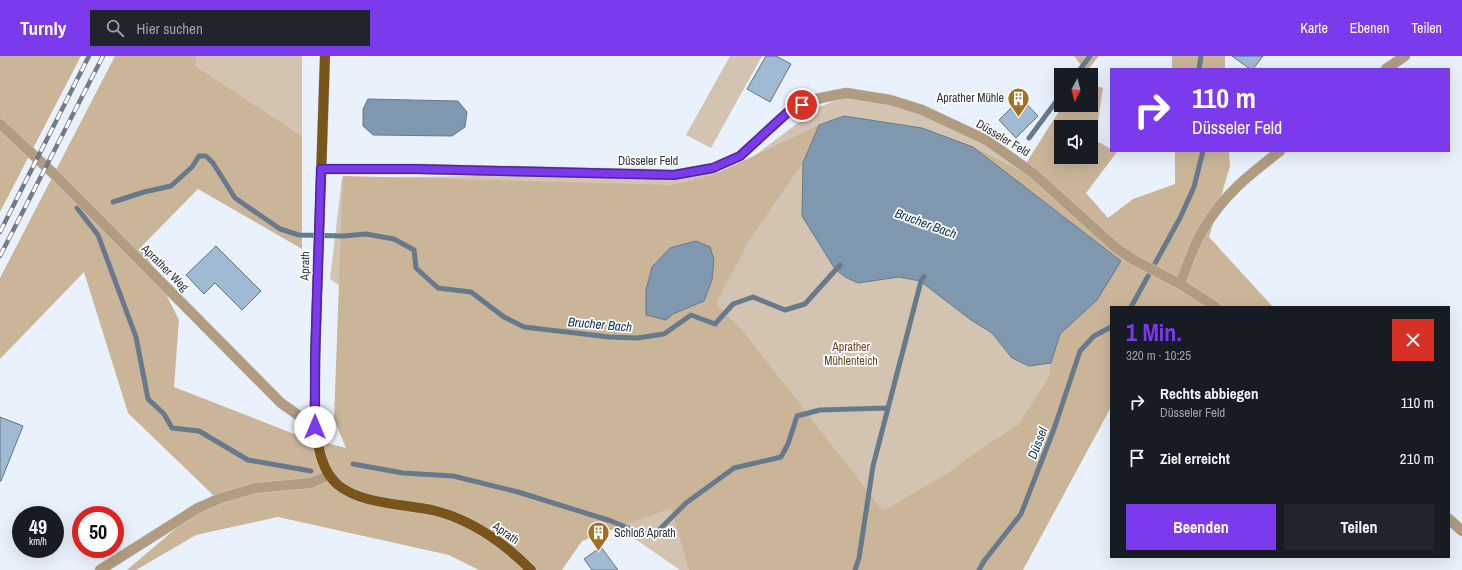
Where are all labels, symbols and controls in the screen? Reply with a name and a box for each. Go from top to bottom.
search box [90,10,370,46]
text: Turnly [20,15,66,41]
icon: search [104,17,126,39]
text: Hier suchen [136,18,203,39]
text: Karte [1300,19,1328,37]
text: Ebenen [1350,19,1389,37]
text: Teilen [1411,19,1442,37]
north arrow [1054,68,1098,112]
map controls [1054,68,1098,164]
text: 110 m [1192,79,1256,117]
icon: right [1126,84,1178,136]
building icon: Aprather Mühle [1006,85,1032,118]
pin [785,88,819,122]
place label: Aprather Mühle [936,90,1004,106]
icon: arrive [791,94,813,116]
text: Düsseler Feld [1192,115,1282,140]
street label: Düsseler Feld [973,116,1033,160]
button: sound [1054,120,1098,164]
street label: Düsseler Feld [618,153,678,169]
water label: Brucher Bach [893,204,959,243]
street label: Aprather Weg [137,240,192,295]
street label: Aprath [296,251,314,282]
water label: Brucher Bach [567,313,633,336]
text: 1 Min. [1126,316,1182,348]
button: close [1392,319,1434,361]
park label: Aprather Mühlenteich [824,339,878,369]
text: 320 m · 10:25 [1126,347,1191,364]
text: Rechts abbiegen [1160,383,1258,404]
icon: right [1126,391,1148,413]
text: 110 m [1401,392,1434,413]
text: Düsseler Feld [1160,404,1225,421]
position arrow [294,406,336,448]
water label: Düssel [1024,424,1051,461]
icon: arrive [1126,447,1148,469]
text: Ziel erreicht [1160,448,1230,469]
text: 210 m [1400,448,1434,469]
button: Beenden [1126,504,1276,550]
button: Teilen [1284,504,1434,550]
speed limit sign: 50 [72,506,124,558]
text: 49 [29,513,47,540]
street label: Aprath [489,518,522,548]
building icon: Schloß Aprath [586,520,612,553]
place label: Schloß Aprath [614,525,676,541]
text: km/h [29,535,47,548]

